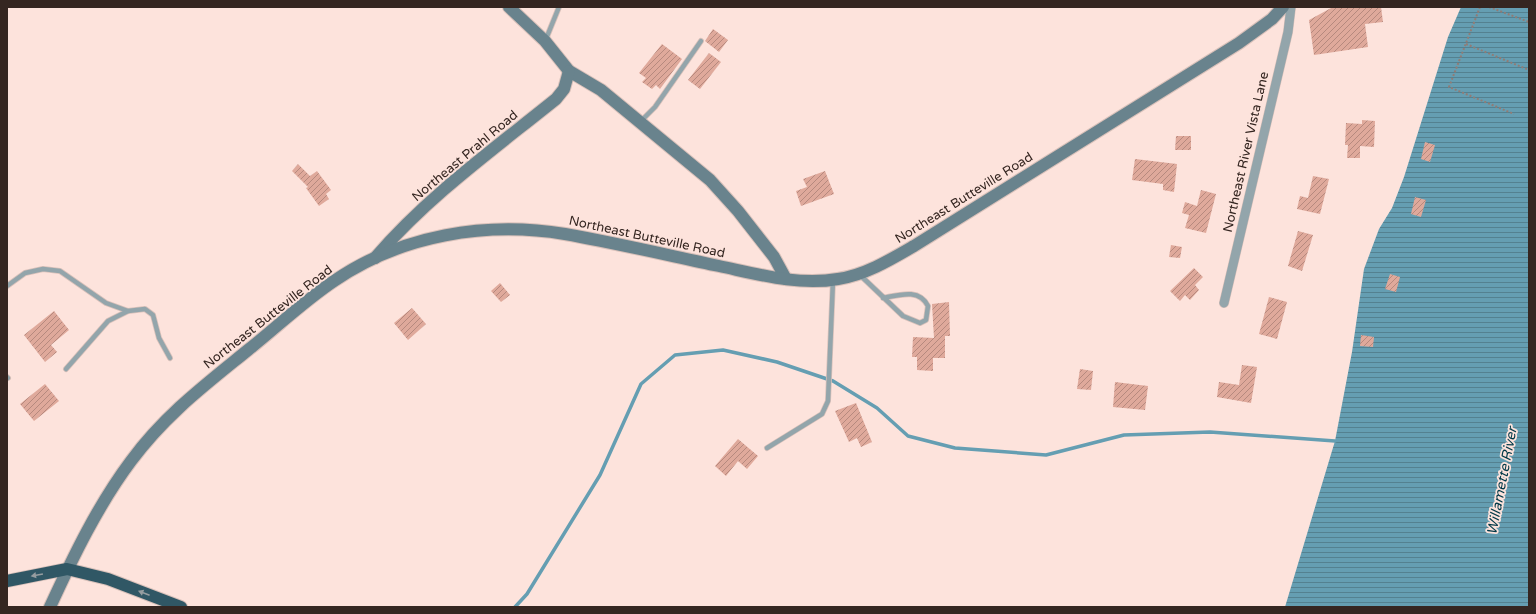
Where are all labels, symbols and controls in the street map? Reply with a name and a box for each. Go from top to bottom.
street label: Northeast River Vista Lane [1220,70,1272,234]
street label: Northeast Prahl Road [409,107,521,205]
street label: Northeast Butteville Road [892,149,1036,247]
street label: Northeast Butteville Road [567,213,727,261]
street label: Northeast Butteville Road [200,262,336,372]
water label: Willamette River [1483,424,1521,536]
one-way arrow [31,573,43,579]
one-way arrow [138,589,150,595]

